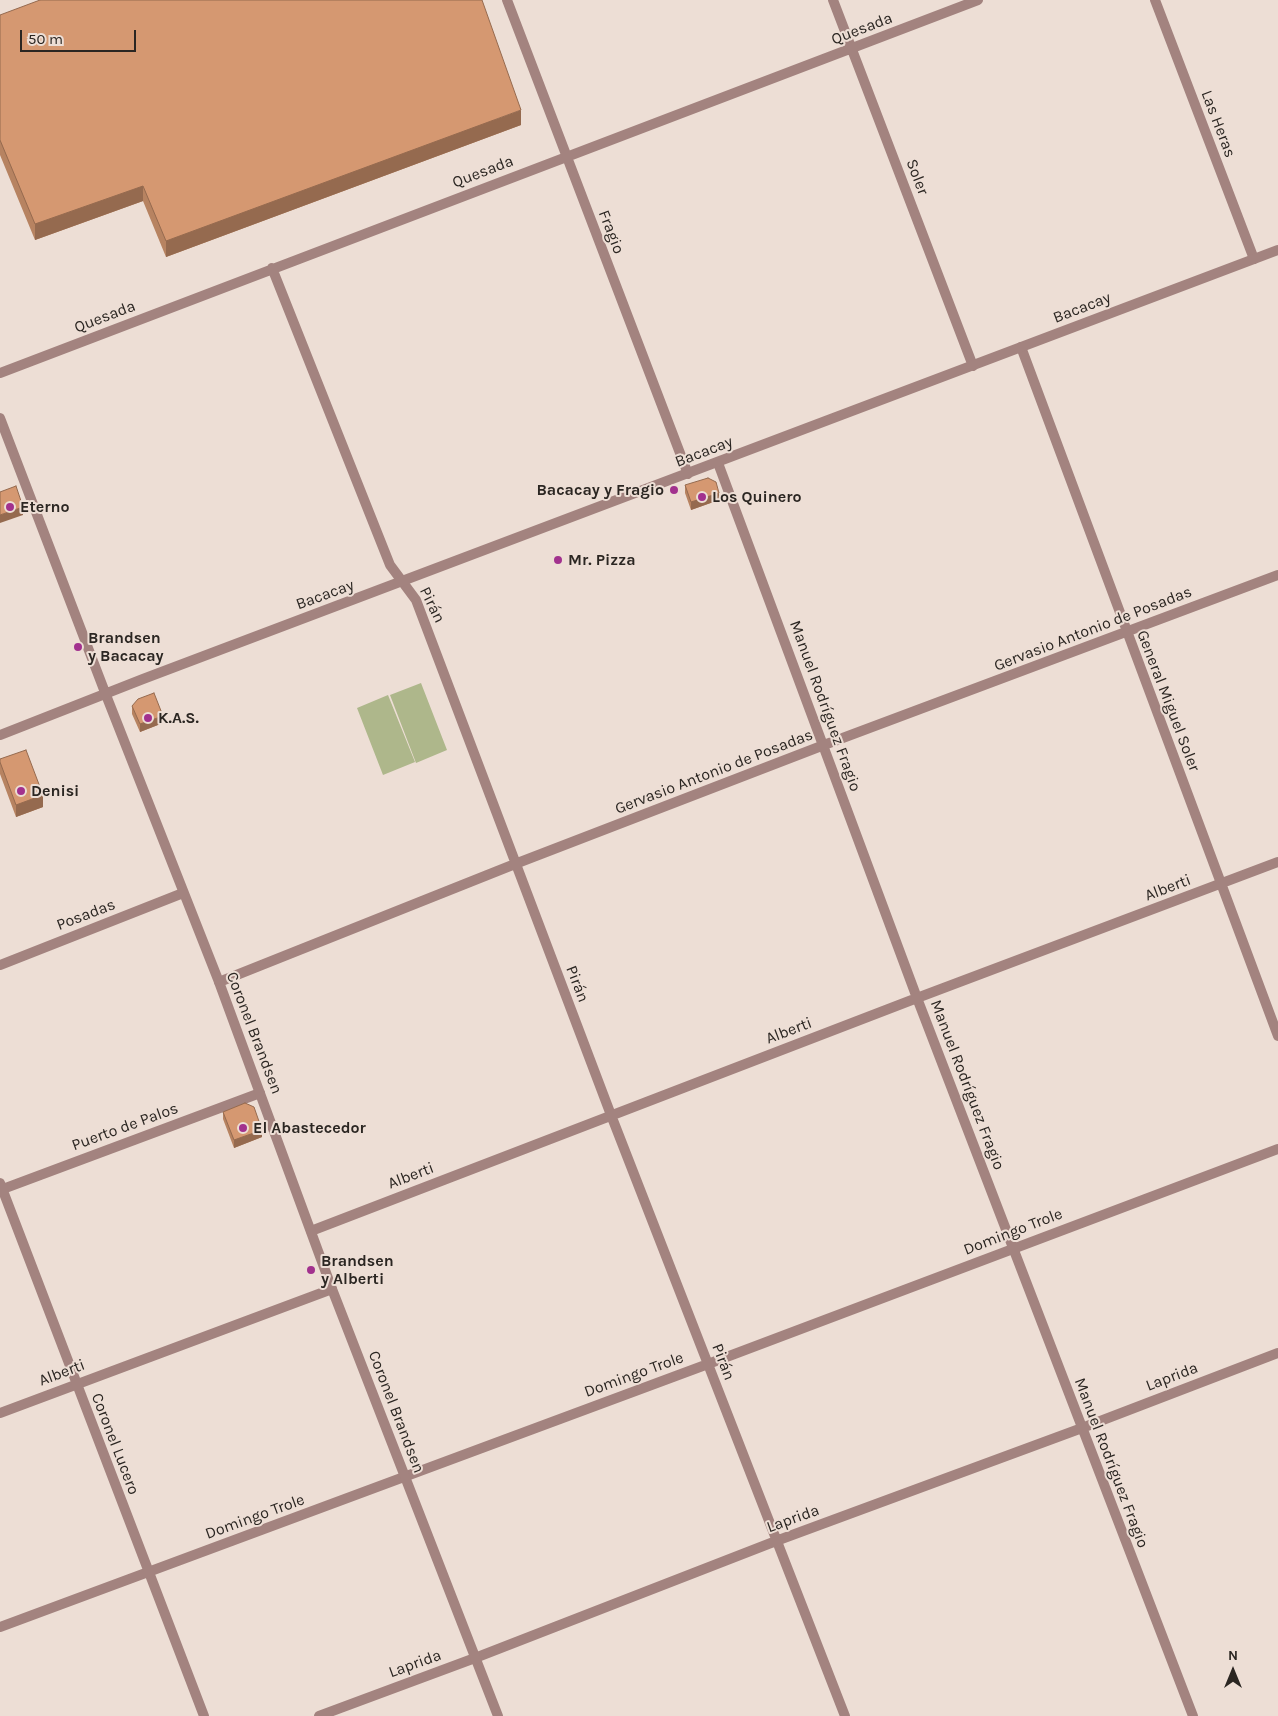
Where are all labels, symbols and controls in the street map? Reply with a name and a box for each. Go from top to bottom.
street label: Quesada [829,9,895,49]
scale bar [22,20,139,52]
text: 50 m [28,30,63,48]
street label: Las Heras [1196,88,1240,160]
street label: Quesada [450,152,516,192]
street label: Soler [901,156,933,198]
street label: Fragio [594,207,628,257]
street label: Bacacay [1050,288,1114,328]
street label: Quesada [72,297,138,337]
street label: Bacacay [672,432,736,472]
place label: Bacacay y Fragio [536,480,664,500]
marker: Bacacay y Fragio [668,484,680,496]
place label: Los Quinero [712,487,801,507]
marker: Los Quinero [696,491,708,503]
place label: Eterno [20,497,69,517]
marker: Eterno [4,501,16,513]
place label: Mr. Pizza [568,550,635,570]
marker: Mr. Pizza [552,554,564,566]
street label: Bacacay [293,576,357,614]
street label: Gervasio Antonio de Posadas [991,582,1195,676]
street label: Pirán [415,584,449,626]
street label: Manuel Rodríguez Fragio [785,618,865,794]
place label: Brandsen y Bacacay [88,628,164,666]
street label: General Miguel Soler [1132,628,1204,774]
marker: Brandsen y Bacacay [72,641,84,653]
place label: K.A.S. [158,708,199,728]
marker: K.A.S. [142,712,154,724]
street label: Gervasio Antonio de Posadas [612,725,816,819]
place label: Denisi [31,781,79,801]
marker: Denisi [15,785,27,797]
street label: Alberti [1142,870,1194,906]
street label: Posadas [54,895,118,935]
street label: Pirán [561,963,593,1005]
street label: Coronel Brandsen [222,969,286,1097]
street label: Manuel Rodríguez Fragio [926,997,1008,1173]
street label: Alberti [763,1013,815,1049]
street label: Puerto de Palos [69,1099,181,1155]
place label: El Abastecedor [253,1118,366,1138]
marker: El Abastecedor [237,1122,249,1134]
street label: Alberti [385,1158,437,1194]
street label: Domingo Trole [961,1204,1065,1260]
place label: Brandsen y Alberti [321,1251,394,1289]
marker: Brandsen y Alberti [305,1264,317,1276]
street label: Pirán [707,1341,739,1383]
street label: Coronel Brandsen [364,1348,428,1476]
street label: Domingo Trole [582,1348,686,1402]
street label: Alberti [36,1355,88,1391]
street label: Laprida [1143,1358,1201,1396]
street label: Manuel Rodríguez Fragio [1070,1375,1152,1551]
street label: Coronel Lucero [87,1390,143,1498]
street label: Domingo Trole [203,1490,307,1544]
street label: Laprida [764,1501,822,1537]
street label: Laprida [386,1646,444,1682]
north arrow [1208,1646,1258,1696]
text: N [1228,1647,1238,1664]

